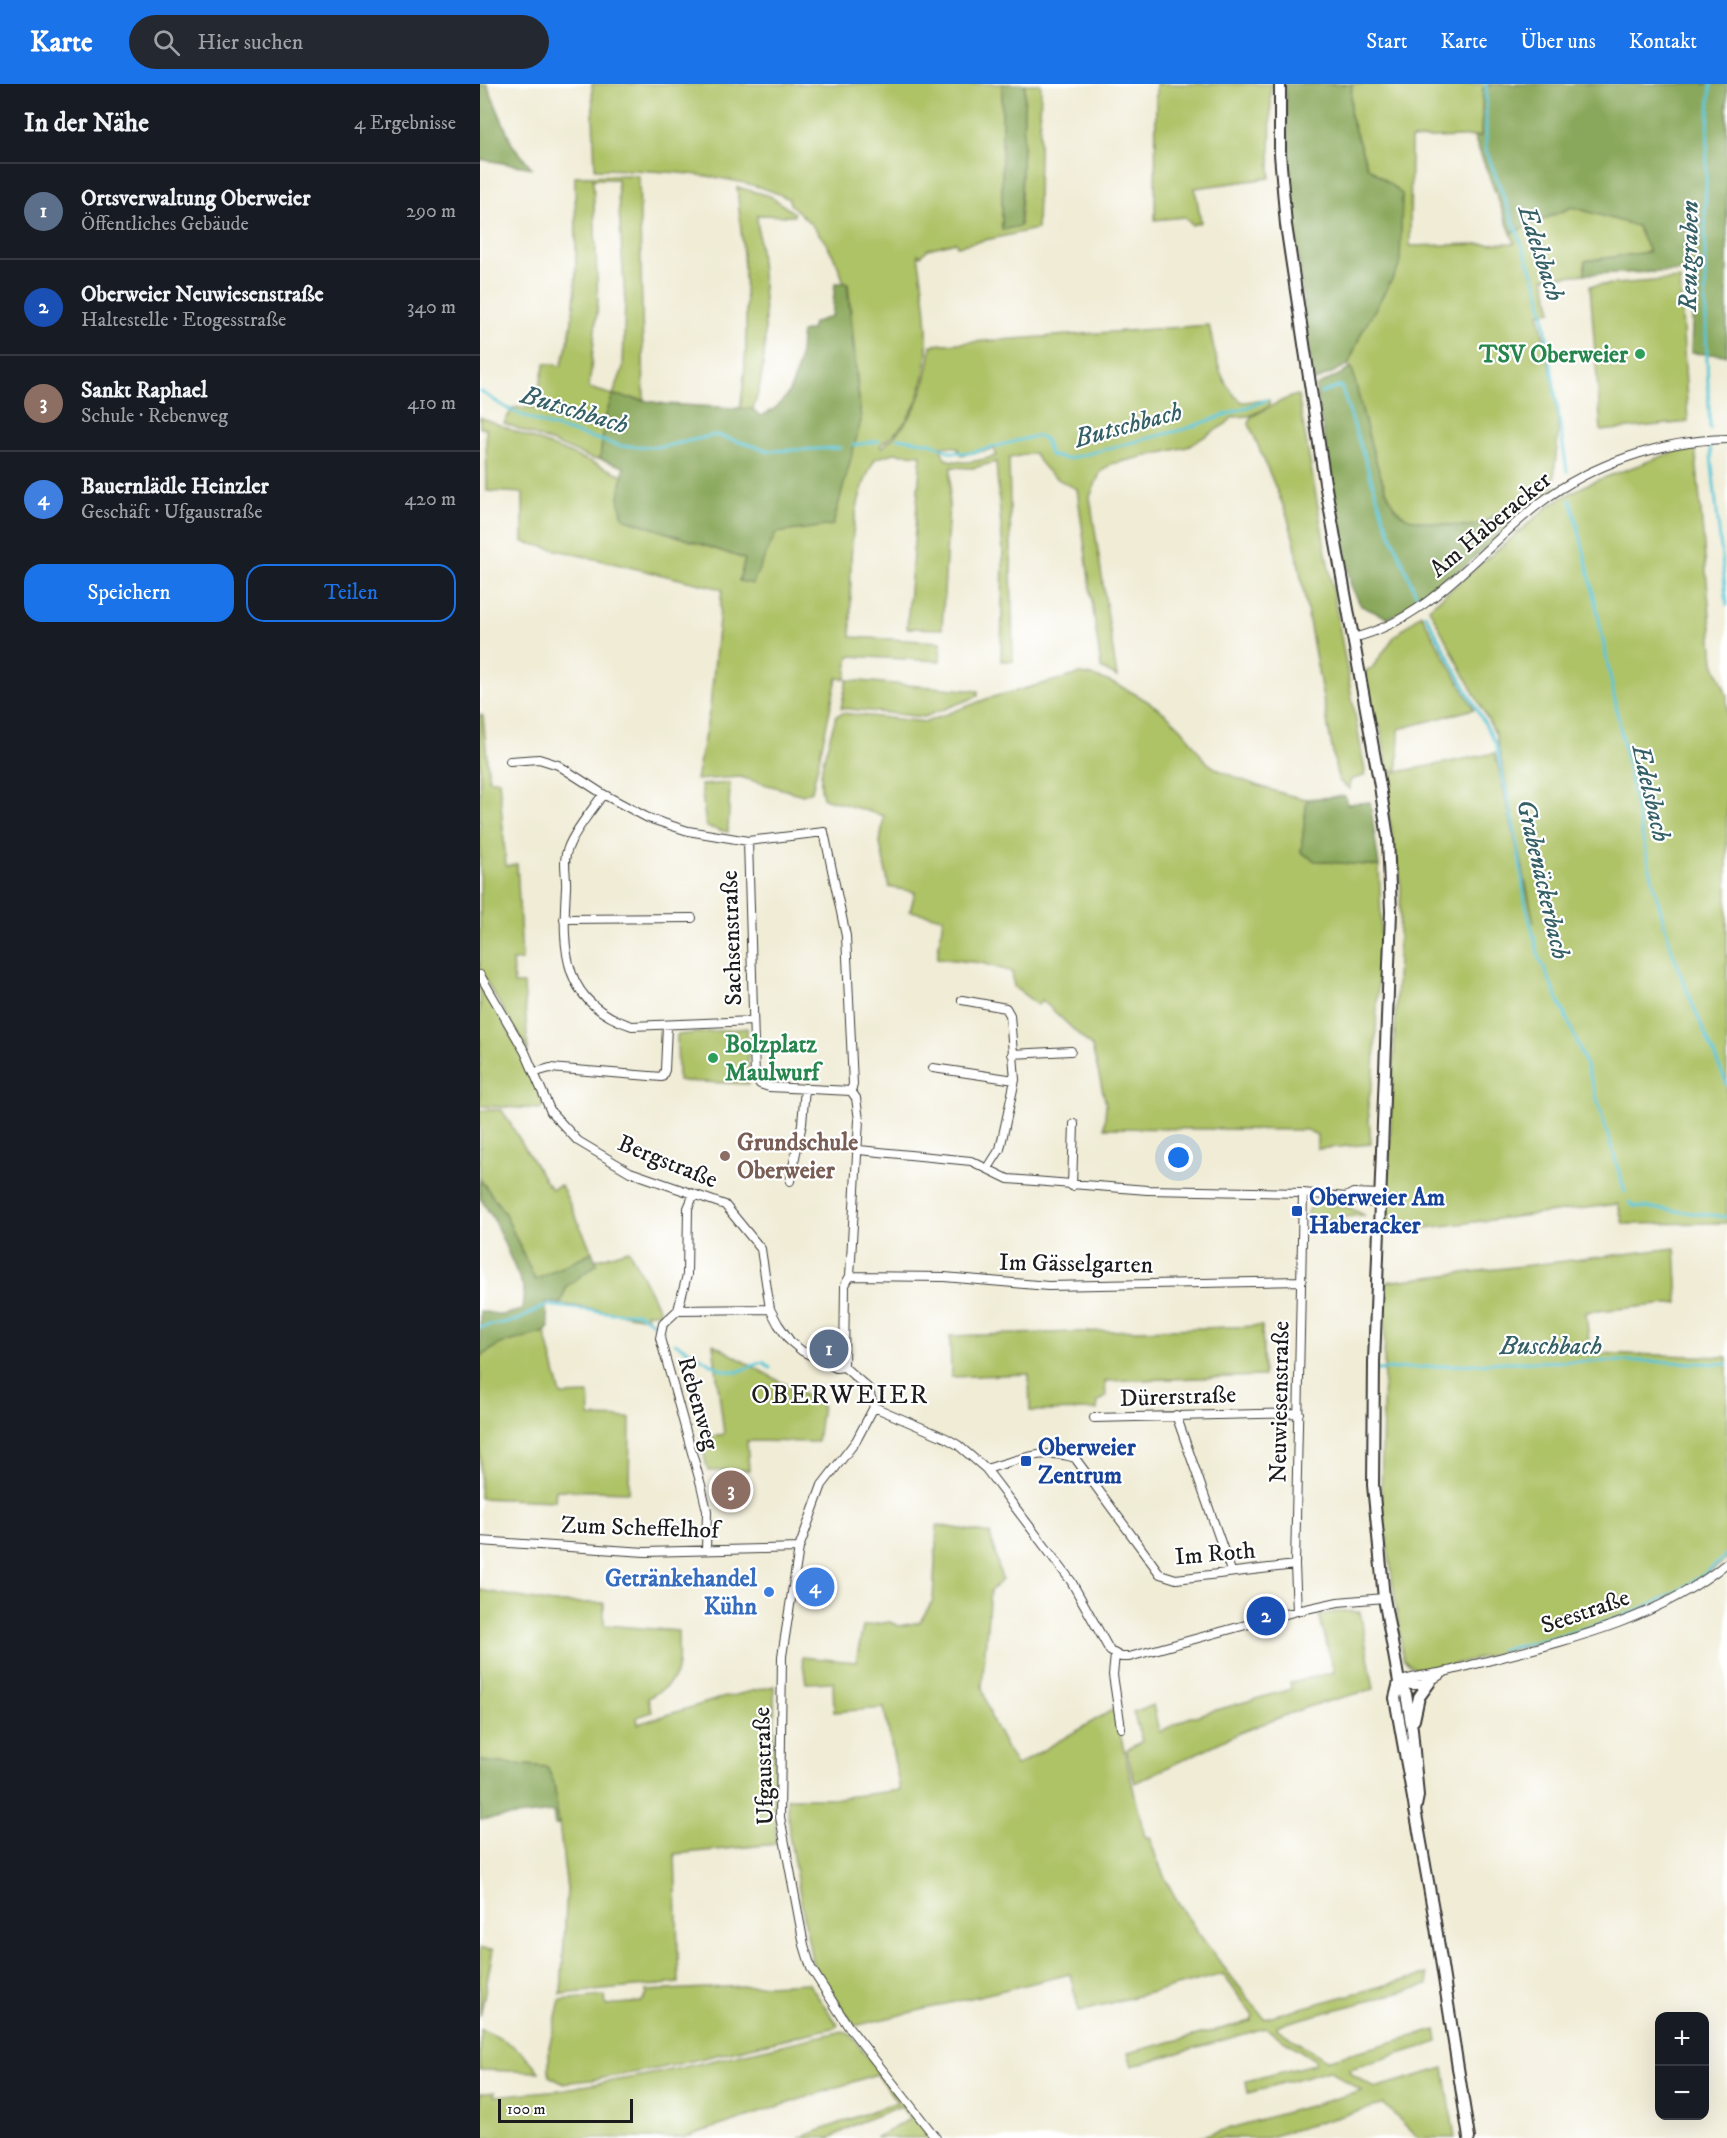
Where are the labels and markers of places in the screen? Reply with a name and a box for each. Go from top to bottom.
place label: TSV Oberweier [1478,340,1629,370]
marker: TSV Oberweier [1633,347,1647,361]
place label: Bolzplatz Maulwurf [725,1030,824,1088]
marker: Bolzplatz Maulwurf [706,1051,720,1065]
place label: Grundschule Oberweier [737,1128,858,1186]
marker: Grundschule Oberweier [718,1149,732,1163]
place label: Oberweier Am Haberacker [1309,1183,1445,1241]
marker: Oberweier Am Haberacker [1290,1204,1304,1218]
pin: 1 [810,1326,848,1372]
place label: Oberweier Zentrum [1038,1433,1137,1491]
marker: Oberweier Zentrum [1019,1454,1033,1468]
pin: 3 [712,1468,750,1512]
place label: Getränkehandel Kühn [605,1564,758,1622]
pin: 4 [796,1564,834,1610]
marker: Getränkehandel Kühn [762,1585,776,1599]
pin: 2 [1246,1594,1286,1639]

